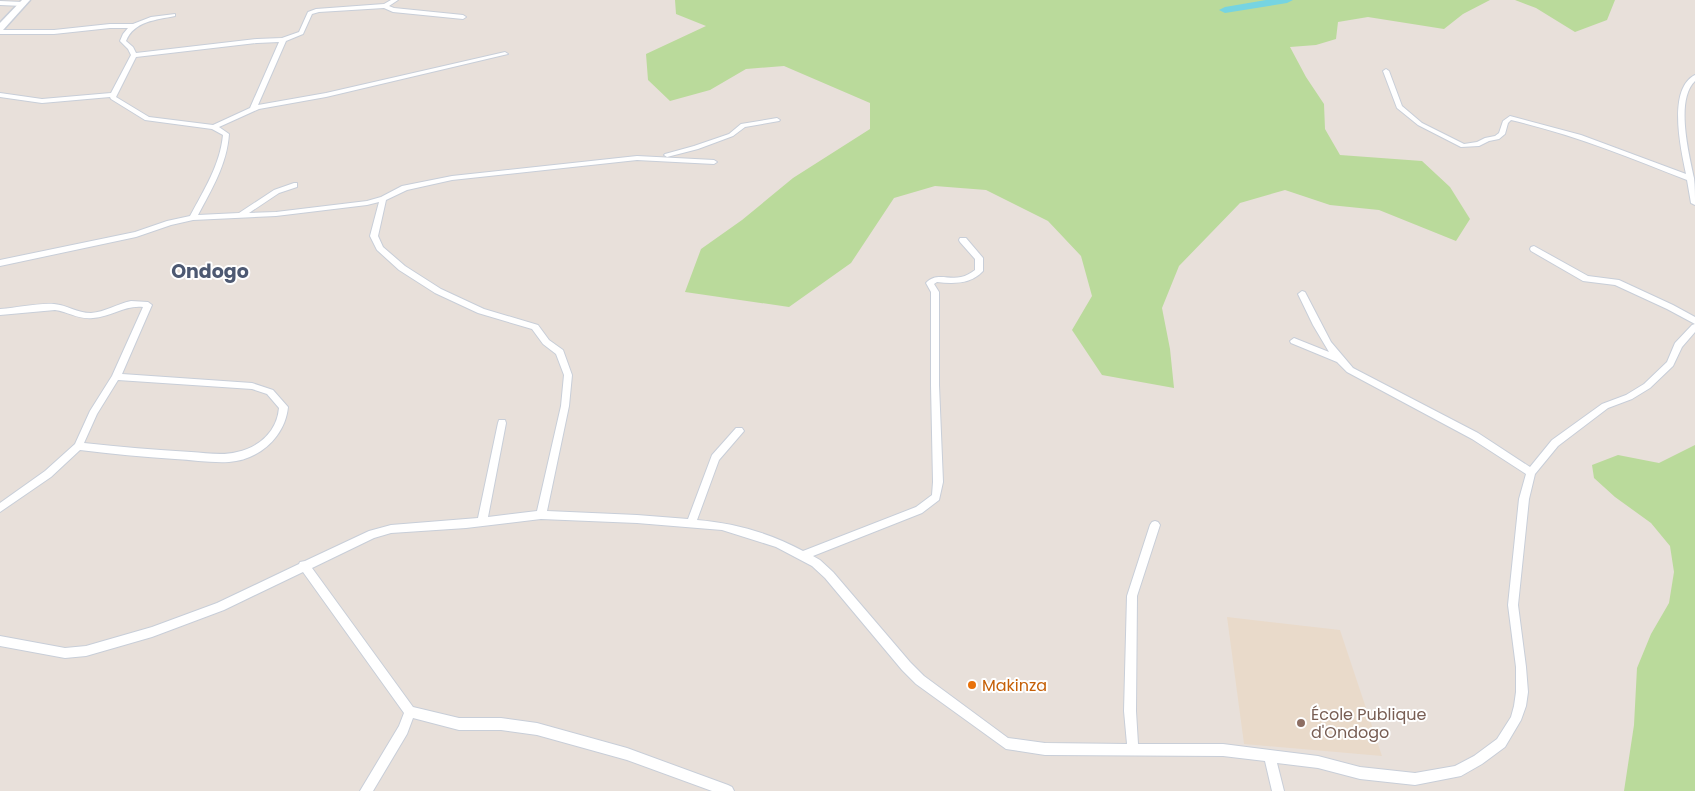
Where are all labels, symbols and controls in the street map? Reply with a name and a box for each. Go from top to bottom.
district label: Ondogo [171,258,249,285]
place label: Makinza [982,674,1047,697]
marker: Makinza [966,679,978,691]
place label: École Publique d'Ondogo [1311,703,1427,744]
marker: École Publique d'Ondogo [1295,717,1307,729]

